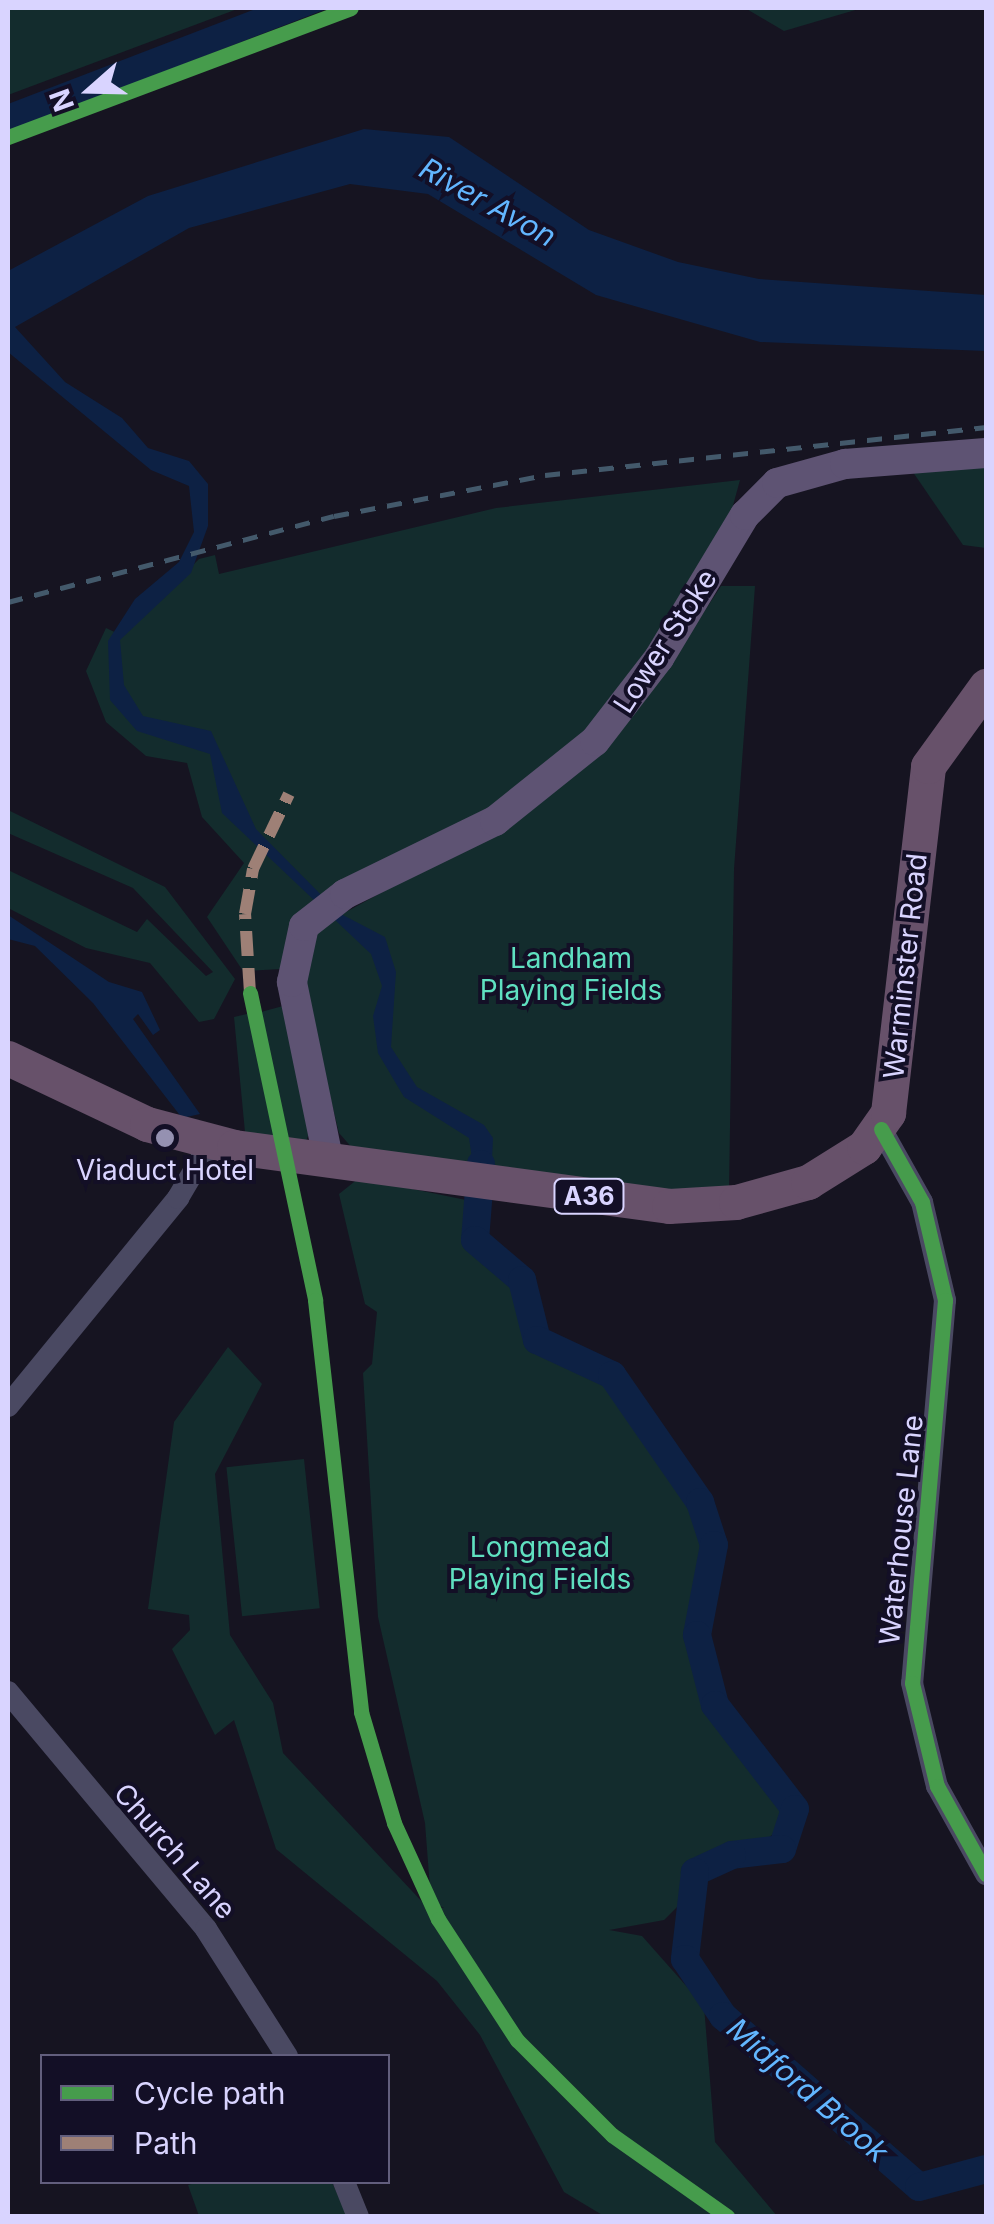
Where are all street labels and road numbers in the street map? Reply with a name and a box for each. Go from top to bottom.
street label: Lower Stoke [606,563,724,719]
street label: Warminster Road [876,852,934,1080]
road number: A36 [552,1176,626,1216]
street label: Waterhouse Lane [872,1413,930,1647]
street label: Church Lane [107,1776,243,1926]

